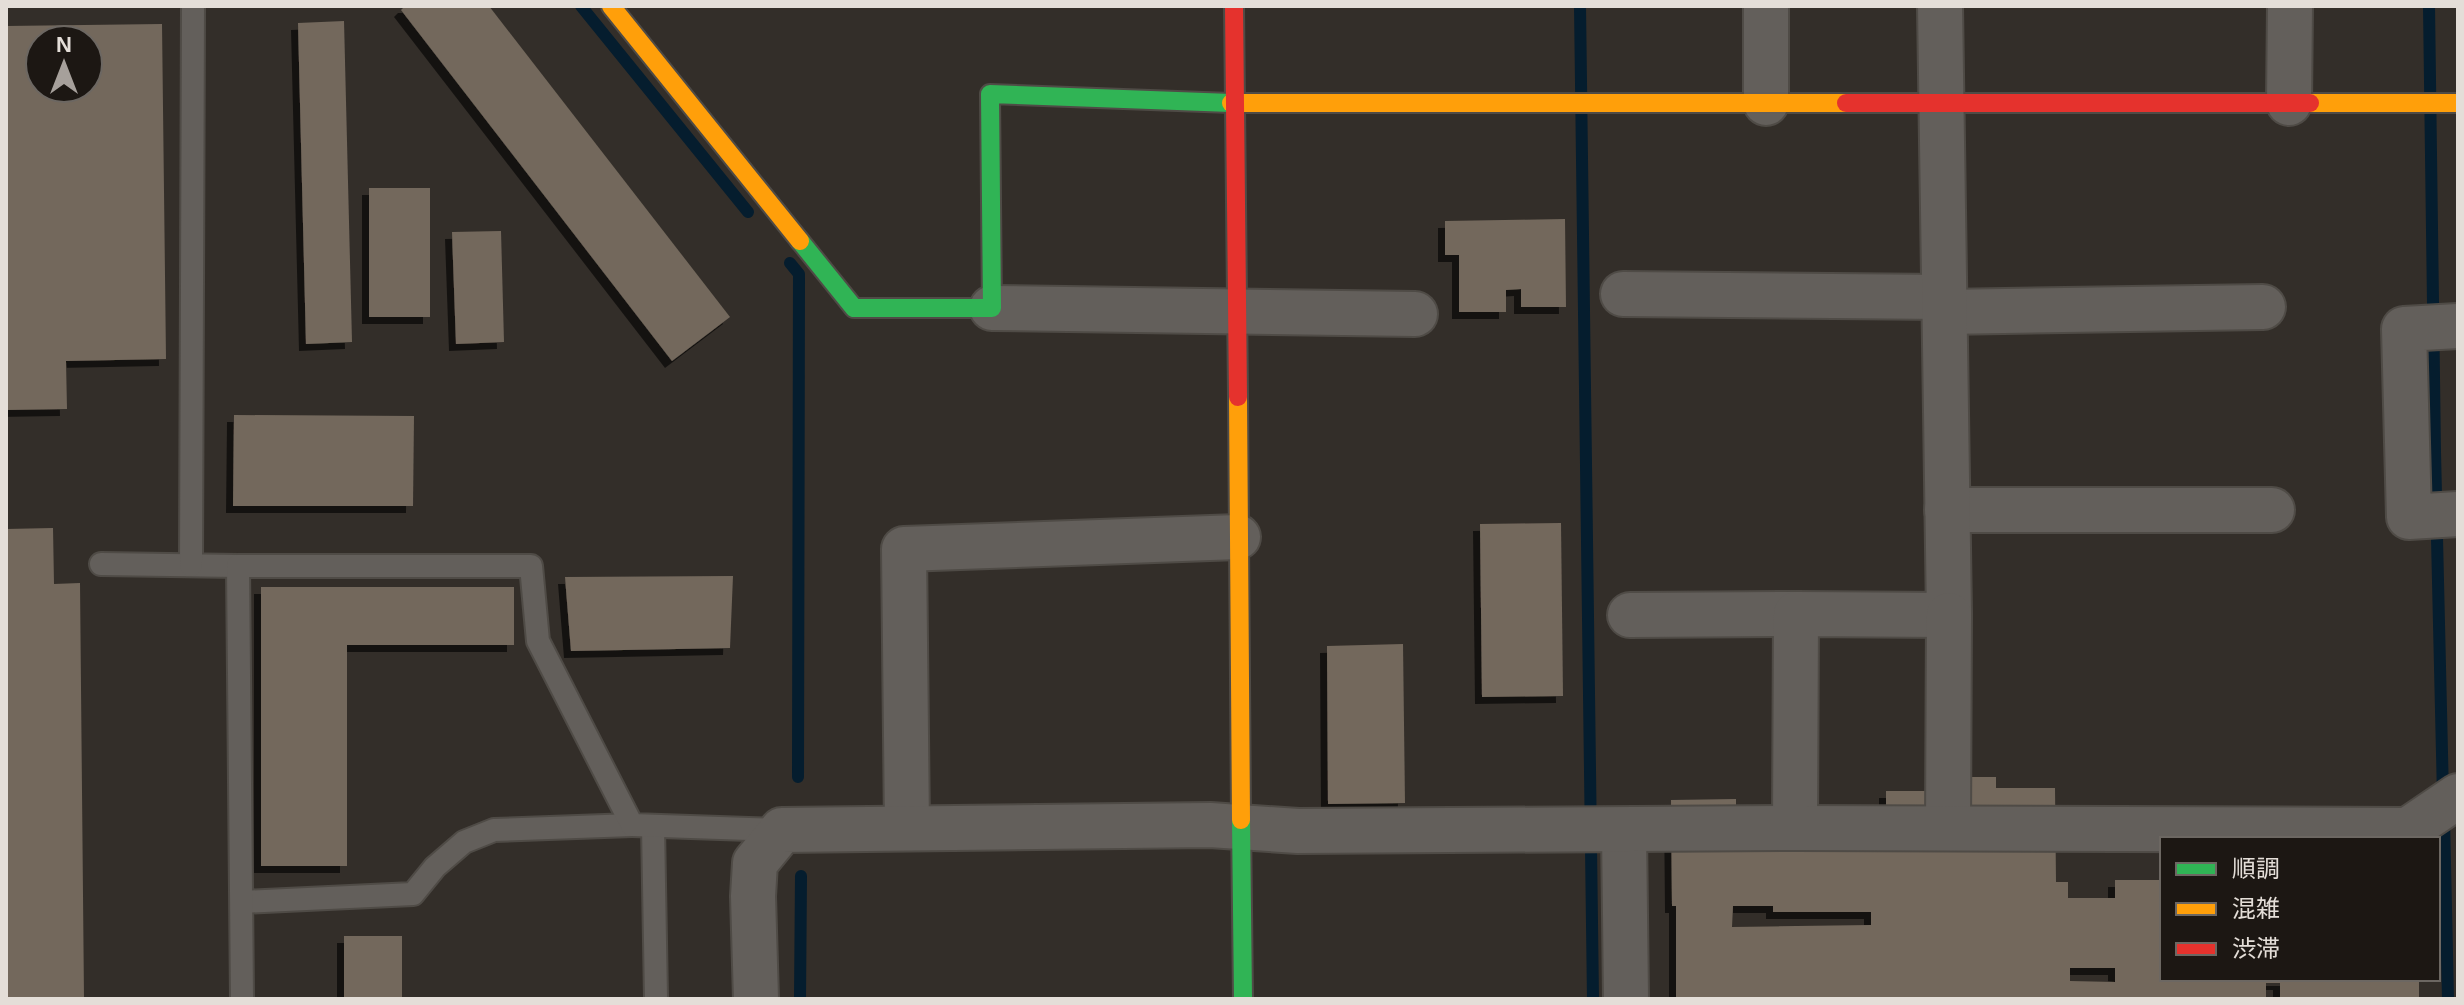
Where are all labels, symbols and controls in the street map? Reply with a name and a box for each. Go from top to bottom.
north arrow [24,24,104,104]
text: N [56,32,72,57]
legend [2160,837,2440,981]
text: 順調 [2232,855,2280,882]
text: 混雑 [2232,895,2280,922]
text: 渋滞 [2232,935,2280,962]

